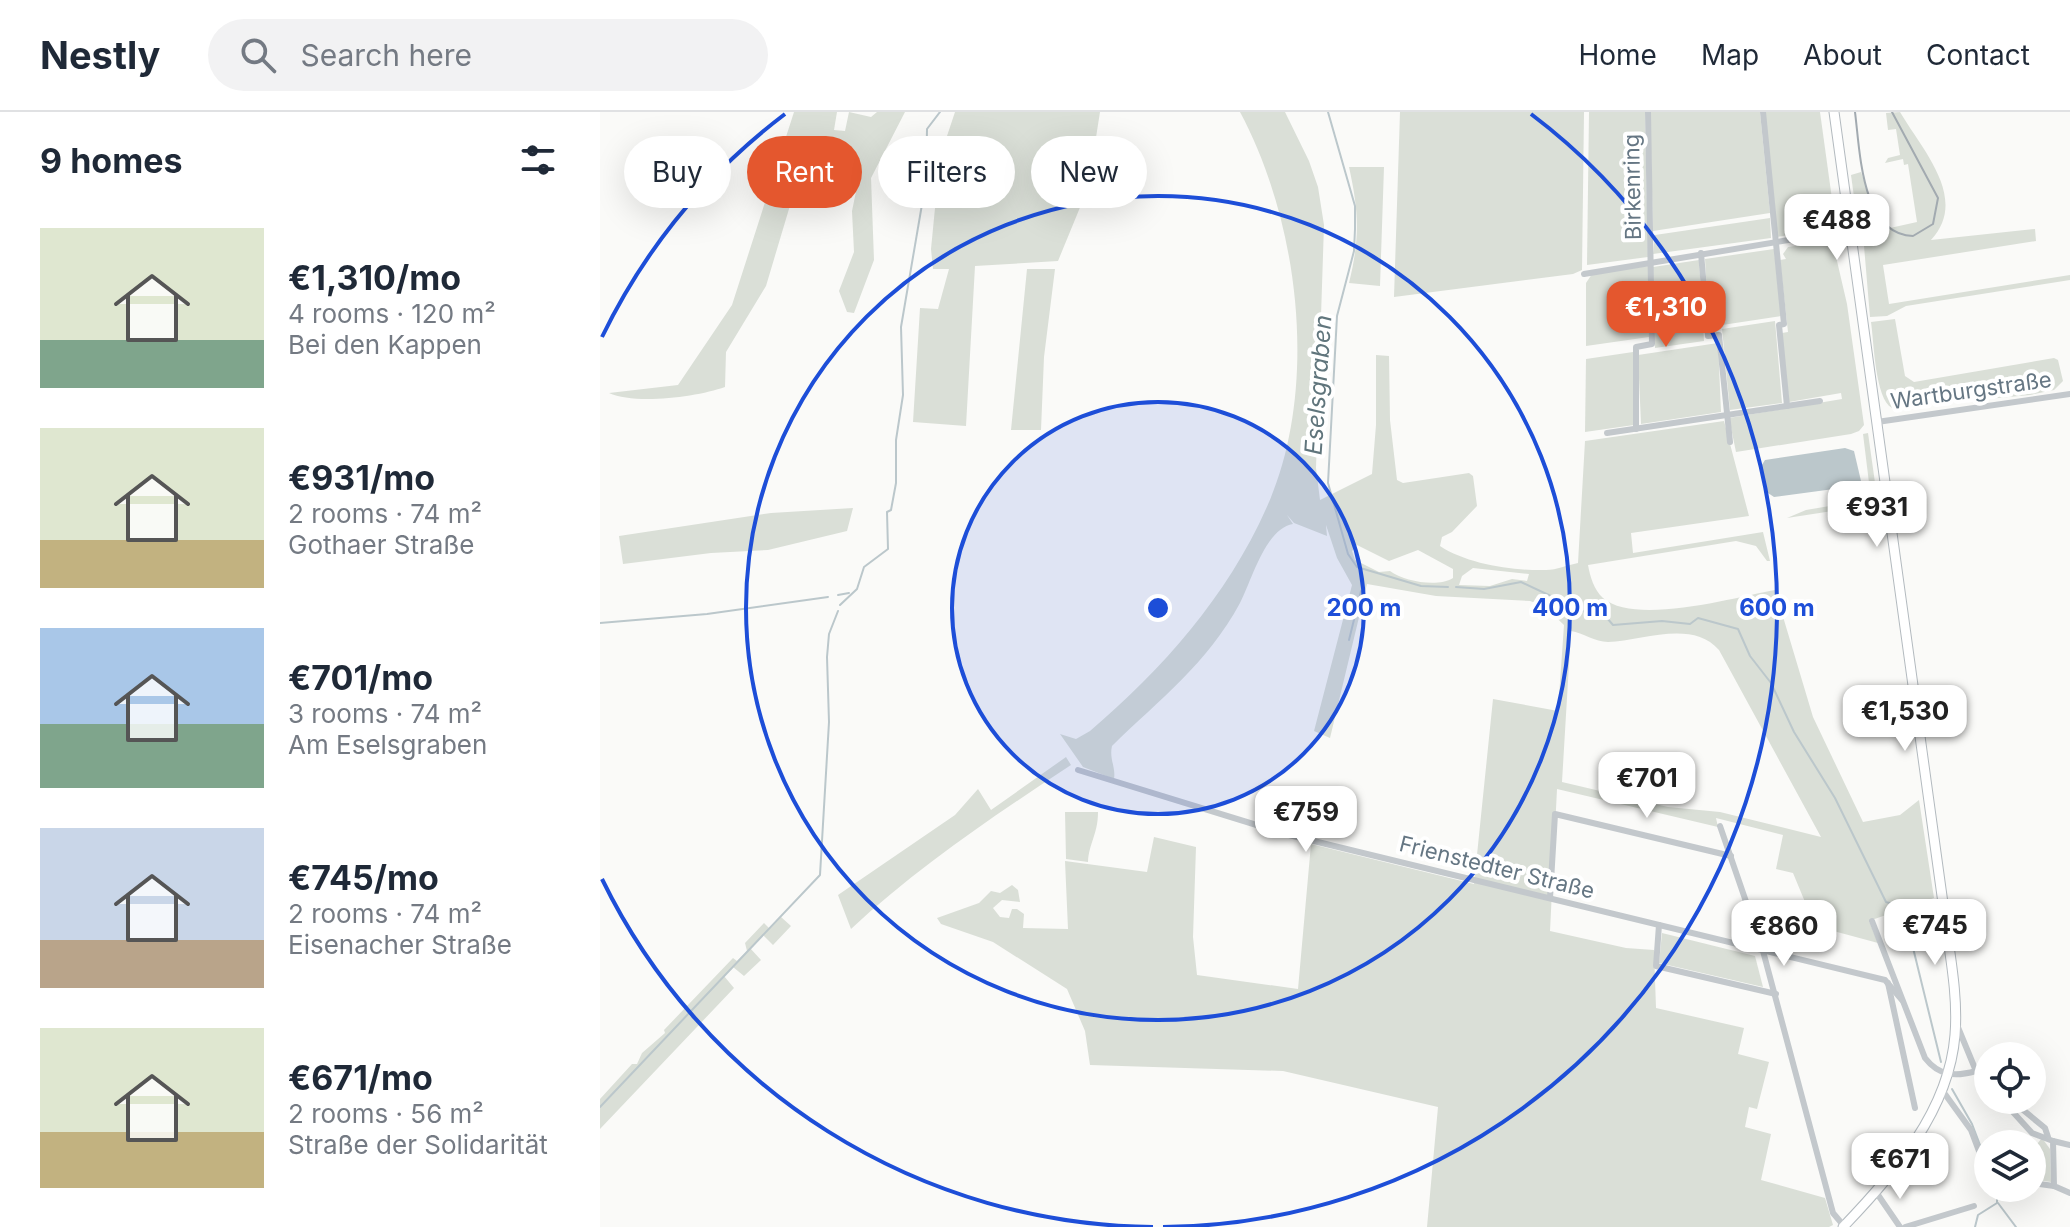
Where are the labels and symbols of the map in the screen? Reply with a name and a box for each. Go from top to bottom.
street label: Birkenring [1618,134,1646,240]
pin: €488 [1790,194,1884,262]
pin: €1,310 [1601,281,1731,349]
water label: Eselsgraben [1299,314,1337,456]
street label: Wartburgstraße [1889,366,2053,414]
pin: €931 [1830,481,1924,549]
text: 200 m [1326,593,1402,622]
text: 400 m [1532,593,1608,622]
text: 600 m [1739,593,1815,622]
centre of rings [1144,594,1172,622]
pin: €1,530 [1840,685,1970,753]
pin: €701 [1600,752,1694,820]
pin: €759 [1259,786,1353,854]
street label: Frienstedter Straße [1397,830,1597,904]
pin: €745 [1888,899,1982,967]
pin: €860 [1737,900,1831,968]
pin: €671 [1853,1133,1947,1201]

